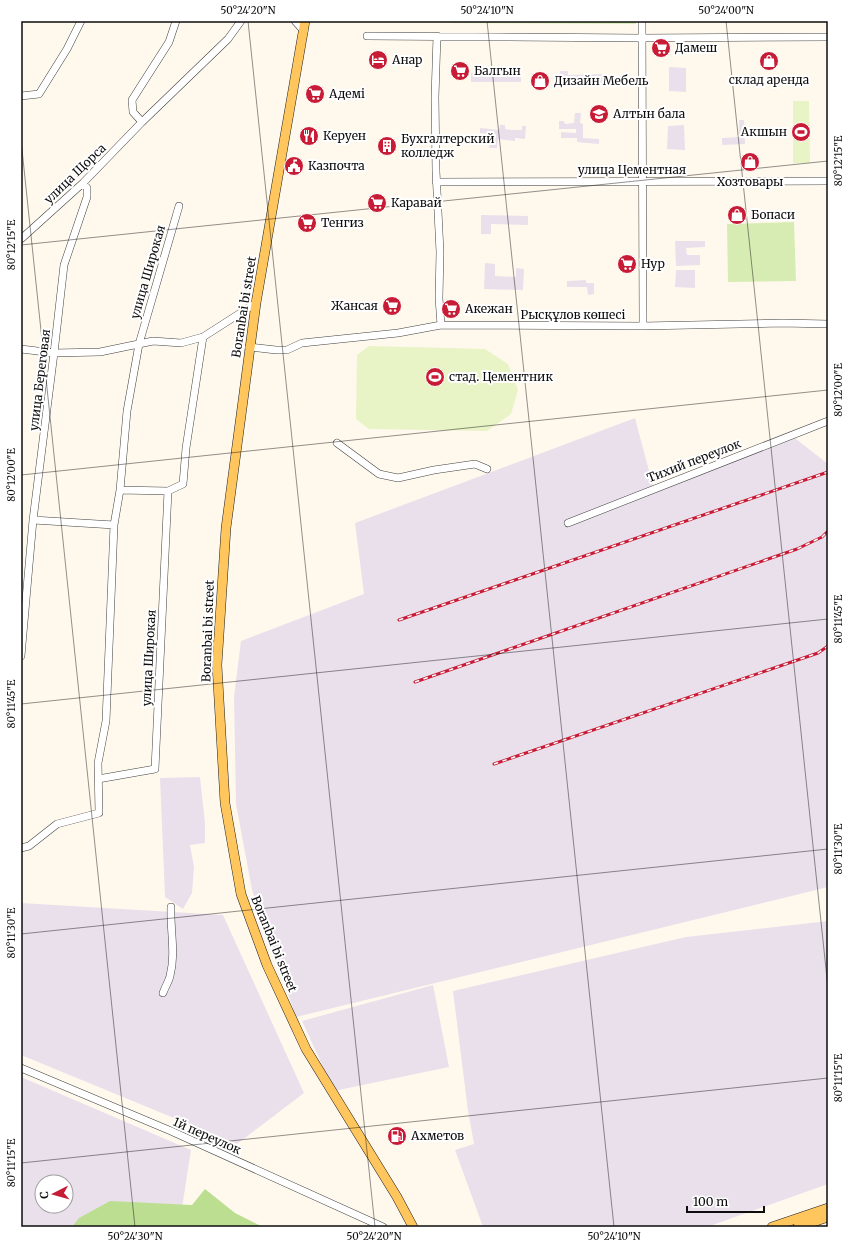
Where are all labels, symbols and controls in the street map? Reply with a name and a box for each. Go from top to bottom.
text: 50°24'20"N [221,4,276,17]
text: 50°24'10"N [460,4,514,17]
text: 50°24'00"N [698,4,754,17]
supermarket icon: Дамеш [650,37,672,59]
place label: Дамеш [675,40,718,55]
hotel icon: Анар [367,49,389,71]
shop icon: склад аренда [758,50,780,72]
place label: Анар [391,52,422,67]
supermarket icon: Балгын [449,60,471,82]
place label: Балгын [474,63,521,78]
shop icon: Дизайн Мебель [529,70,551,92]
place label: склад аренда [729,72,810,87]
place label: Дизайн Мебель [554,73,649,88]
supermarket icon: Адемi [304,83,326,105]
place label: Адемi [328,86,365,101]
school or university icon: Алтын бала [588,103,610,125]
place label: Алтын бала [612,106,686,121]
sports icon: Акшын [790,121,812,143]
place label: Акшын [740,124,787,139]
restaurant icon: Керуен [298,125,320,147]
place label: Керуен [323,128,366,143]
place label: Бухгалтерский колледж [401,131,494,160]
building icon: Бухгалтерский колледж [376,135,398,157]
text: 80°12'15"E [832,135,845,186]
street label: улица Щорса [41,140,109,207]
shop icon: Хозтовары [739,151,761,173]
public building icon: Казпочта [283,155,305,177]
place label: Казпочта [308,158,365,173]
street label: улица Цементная [578,162,686,177]
place label: Хозтовары [717,174,783,189]
supermarket icon: Каравай [366,192,388,214]
place label: Каравай [391,195,442,210]
shop icon: Бопаси [726,204,748,226]
place label: Бопаси [751,207,795,222]
supermarket icon: Тенгиз [296,212,318,234]
place label: Тенгиз [321,215,364,230]
text: 80°12'15"E [5,219,18,270]
street label: улица Широкая [127,223,168,321]
supermarket icon: Нур [616,253,638,275]
street label: Boranbai bi street [228,255,259,359]
place label: Нур [641,256,665,271]
supermarket icon: Жансая [381,295,403,317]
place label: Жансая [331,298,378,313]
supermarket icon: Акежан [440,298,462,320]
place label: Акежан [464,301,513,316]
street label: Рысқұлов көшесі [521,307,626,322]
street label: улица Береговая [26,328,53,432]
text: 80°12'00"E [832,363,845,417]
sports icon: стад. Цементник [424,366,446,388]
place label: стад. Цементник [449,369,553,384]
street label: Тихий переулок [645,436,743,485]
text: 80°12'00"E [5,448,18,502]
street label: Boranbai bi street [198,579,217,682]
text: 80°11'45"E [832,594,845,643]
street label: улица Широкая [138,609,159,707]
text: 80°11'45"E [5,679,18,728]
text: 80°11'30"E [832,823,845,874]
street label: Boranbai bi street [248,894,301,994]
text: 80°11'30"E [5,907,18,958]
text: 80°11'15"E [832,1053,845,1102]
street label: 1й переулок [171,1114,244,1157]
fuel station icon: Ахметов [386,1125,408,1147]
place label: Ахметов [410,1128,464,1143]
text: 80°11'15"E [5,1138,18,1187]
north arrow [34,1174,74,1214]
scale bar [687,1188,764,1214]
text: С [37,1191,51,1199]
text: 100 m [693,1194,728,1209]
text: 50°24'30"N [108,1230,163,1243]
text: 50°24'20"N [347,1230,402,1243]
text: 50°24'10"N [587,1230,641,1243]

